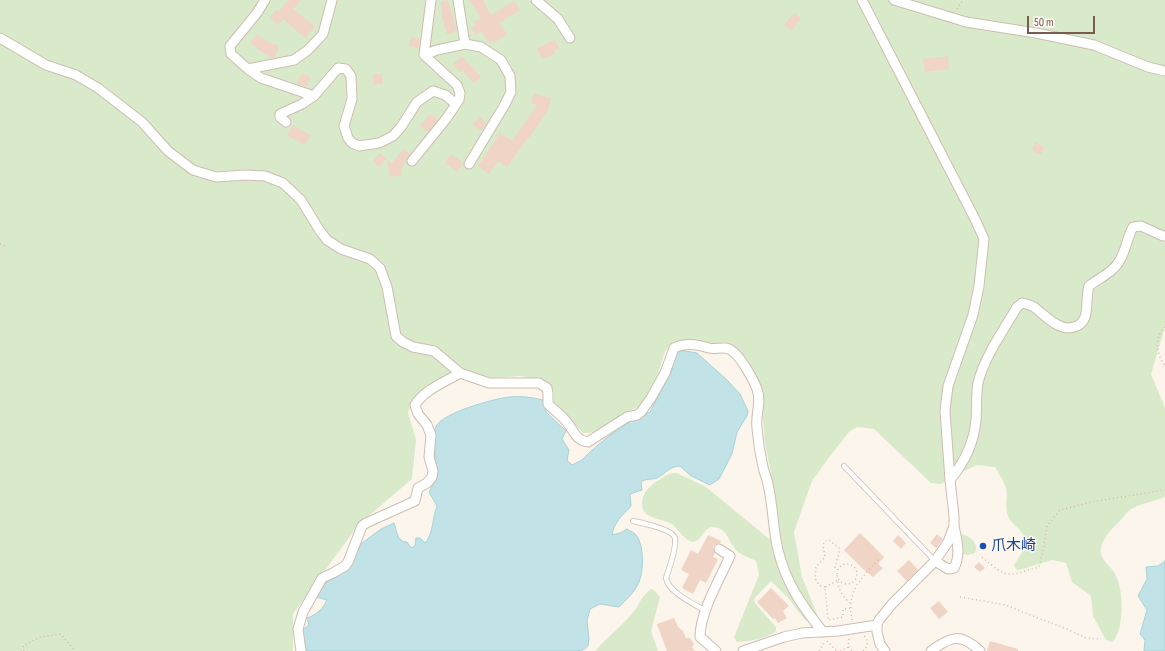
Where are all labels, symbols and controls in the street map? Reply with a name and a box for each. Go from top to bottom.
scale bar [1029,8,1097,34]
text: 50 m [1034,15,1054,30]
place label: 爪木崎 [991,537,1036,555]
marker: 爪木崎 [978,541,988,551]

